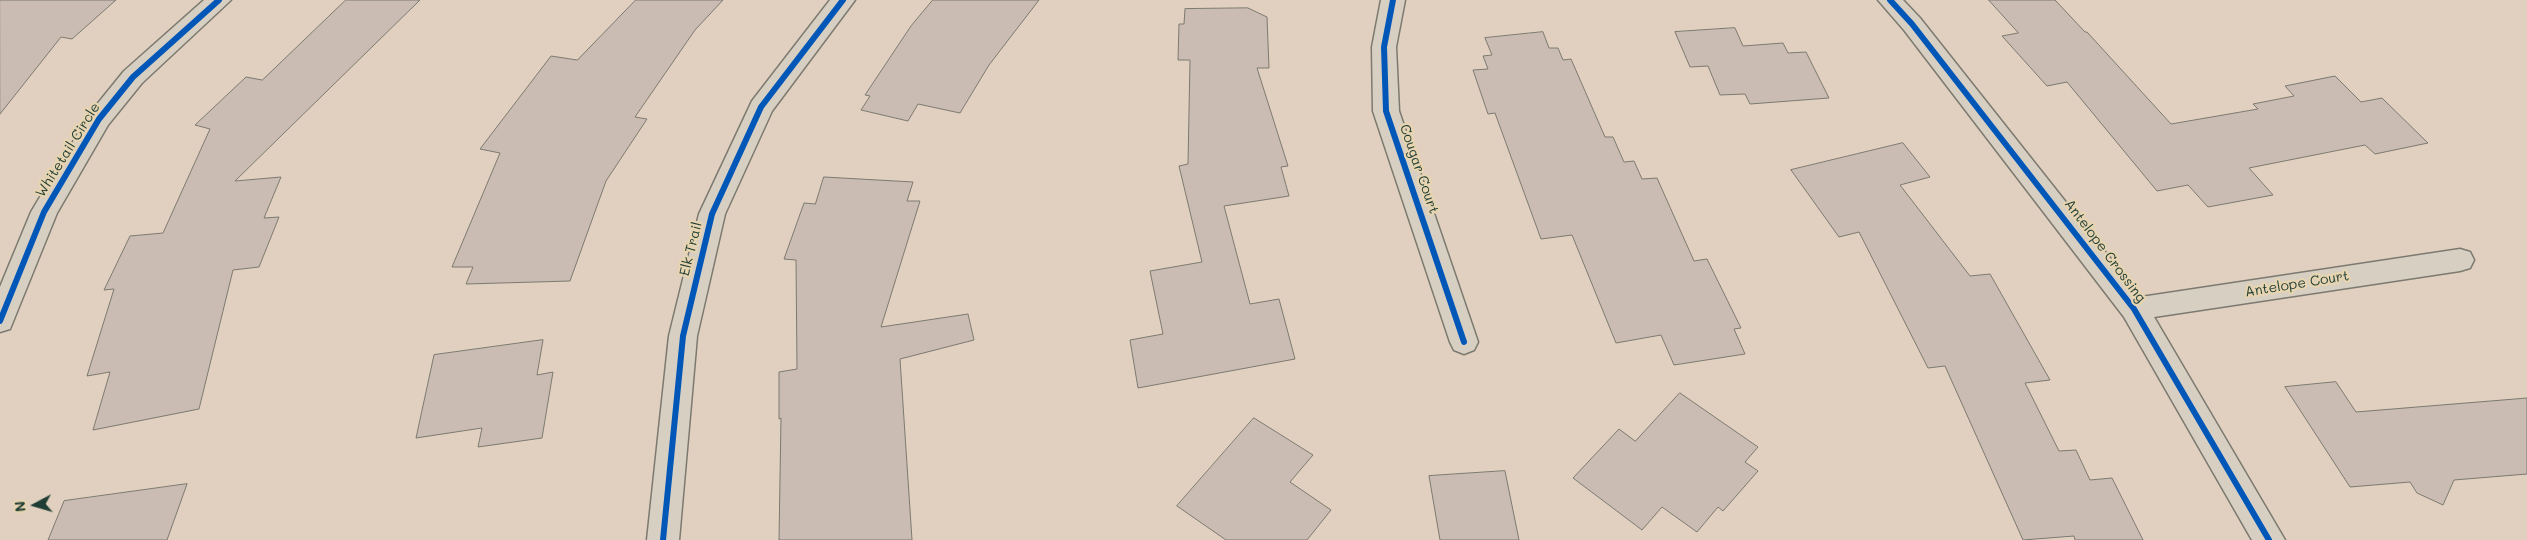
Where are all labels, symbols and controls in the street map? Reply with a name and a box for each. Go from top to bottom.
street label: Whitetail Circle [32,100,104,200]
street label: Cougar Court [1396,122,1442,216]
street label: Antelope Crossing [2061,196,2149,306]
street label: Elk Trail [676,220,706,278]
street label: Antelope Court [2244,267,2350,301]
north arrow [10,480,60,530]
text: N [10,500,30,513]

